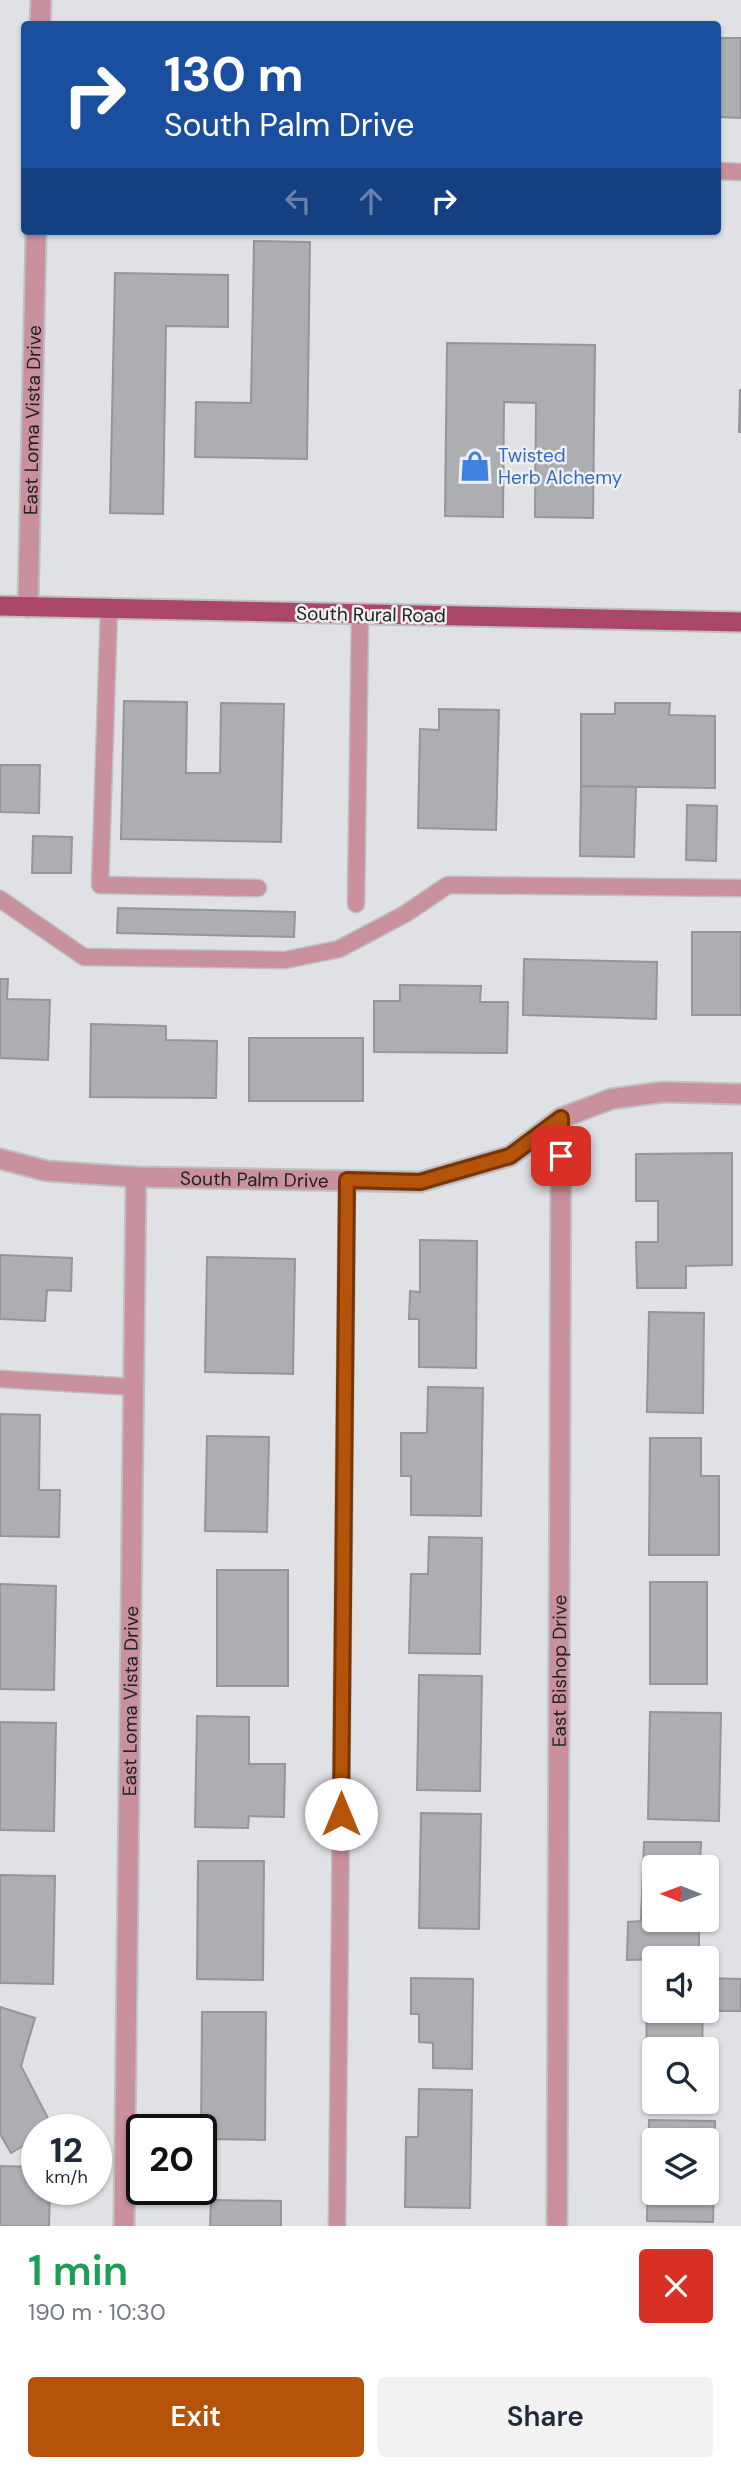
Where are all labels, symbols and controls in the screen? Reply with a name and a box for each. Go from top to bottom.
text: 130 m [164,42,304,106]
icon: right [49,49,140,140]
text: South Palm Drive [164,104,415,146]
icon: left [279,182,317,220]
icon: ahead [352,182,390,220]
icon: right [425,182,463,220]
street label: East Loma Vista Drive [18,325,47,515]
place label: Twisted Herb Alchemy [498,443,623,490]
shop icon: Twisted Herb Alchemy [458,449,492,483]
street label: South Rural Road [296,601,446,628]
pin [531,1126,591,1186]
icon: arrive [542,1137,580,1175]
street label: South Palm Drive [180,1166,329,1193]
street label: East Bishop Drive [547,1595,572,1747]
street label: East Loma Vista Drive [117,1606,144,1796]
position arrow [304,1777,378,1851]
north arrow [642,1855,719,1932]
map controls [642,1855,719,2205]
button: sound [642,1946,719,2023]
button: search [642,2037,719,2114]
speed limit sign: 20 [126,2114,217,2205]
text: 12 [50,2127,83,2173]
button: layers [642,2128,719,2205]
text: km/h [45,2165,88,2189]
text: 1 min [28,2243,128,2298]
button: close [639,2249,713,2323]
text: 190 m · 10:30 [28,2297,166,2327]
button: Exit [28,2377,364,2457]
button: Share [378,2377,713,2457]

